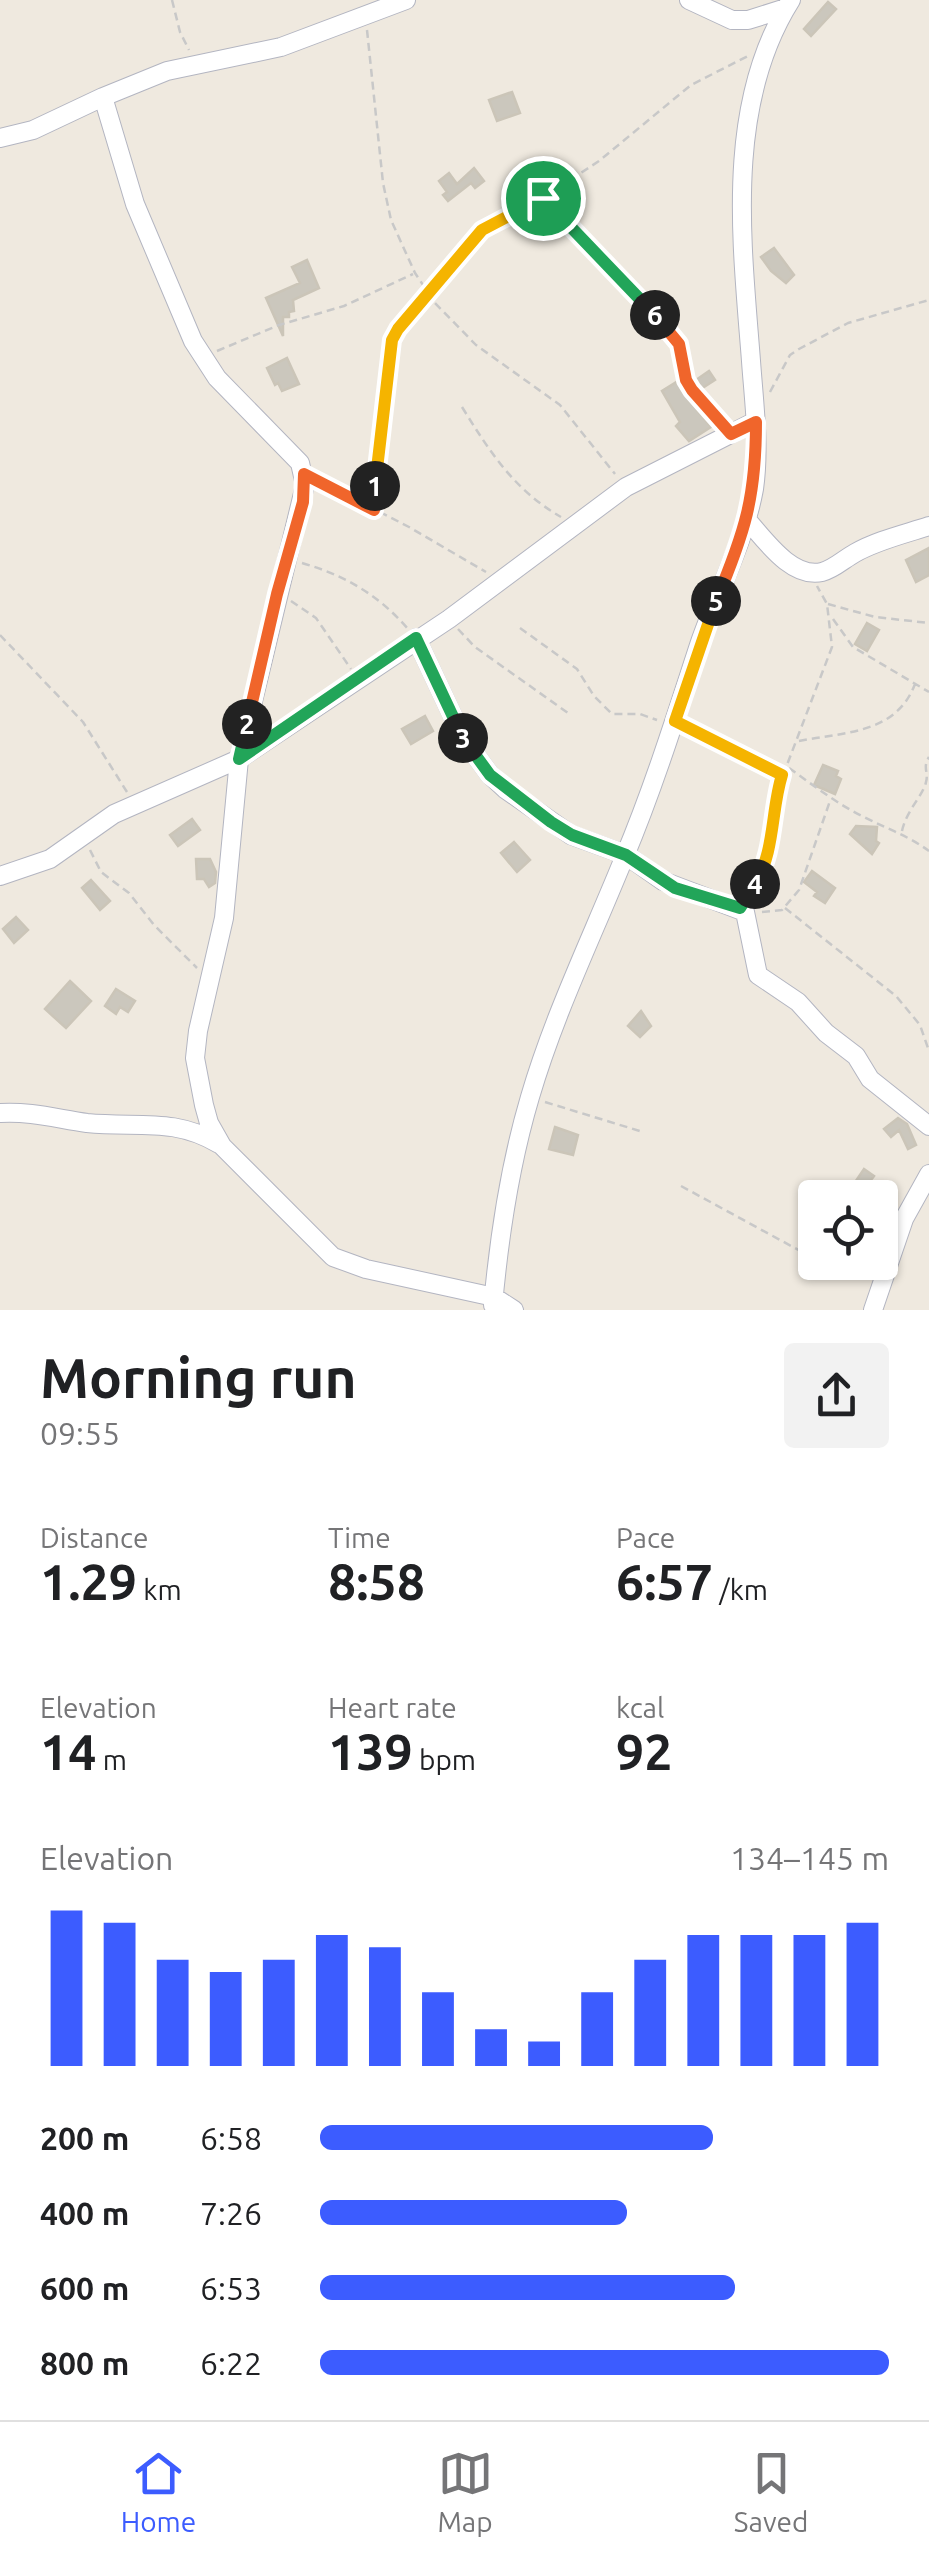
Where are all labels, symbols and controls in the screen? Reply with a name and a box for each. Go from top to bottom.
pin [501,156,586,241]
icon: arrive [516,171,571,226]
pin: 6 [630,290,680,340]
text: 6 [647,299,663,330]
pin: 1 [350,461,400,511]
text: 1 [367,470,383,501]
pin: 5 [691,576,741,626]
text: 5 [708,585,724,616]
pin: 2 [222,699,272,749]
text: 2 [239,708,255,739]
pin: 3 [438,713,488,763]
text: 3 [455,722,471,753]
pin: 4 [730,859,780,909]
text: 4 [747,868,763,899]
map controls [798,1180,898,1280]
button: locate [798,1180,898,1280]
button: share [784,1343,889,1448]
text: Morning run [40,1347,357,1408]
text: 09:55 [40,1415,120,1451]
text: Distance [40,1522,148,1553]
text: Time [328,1522,391,1553]
text: Pace [616,1522,675,1553]
text: 1.29 [40,1553,137,1609]
text: 8:58 [328,1553,425,1609]
text: 6:57 [616,1553,713,1609]
text: km [137,1574,182,1605]
text: /km [713,1574,768,1605]
text: Elevation [40,1692,157,1723]
text: Heart rate [328,1692,457,1723]
text: kcal [616,1692,664,1723]
text: 14 [40,1723,96,1779]
text: 139 [328,1723,413,1779]
text: 92 [616,1723,672,1779]
text: m [96,1744,127,1775]
text: bpm [413,1744,476,1775]
text: Elevation [40,1840,173,1876]
text: 134–145 m [730,1840,889,1876]
text: 200 m [40,2120,129,2156]
text: 6:58 [200,2120,262,2156]
text: 400 m [40,2195,129,2231]
text: 7:26 [200,2195,262,2231]
text: 600 m [40,2270,129,2306]
text: 6:53 [200,2270,262,2306]
text: 800 m [40,2345,129,2381]
text: 6:22 [200,2345,262,2381]
tab: Home [121,2446,196,2537]
tab: Map [437,2446,493,2537]
tab: Saved [734,2446,808,2537]

